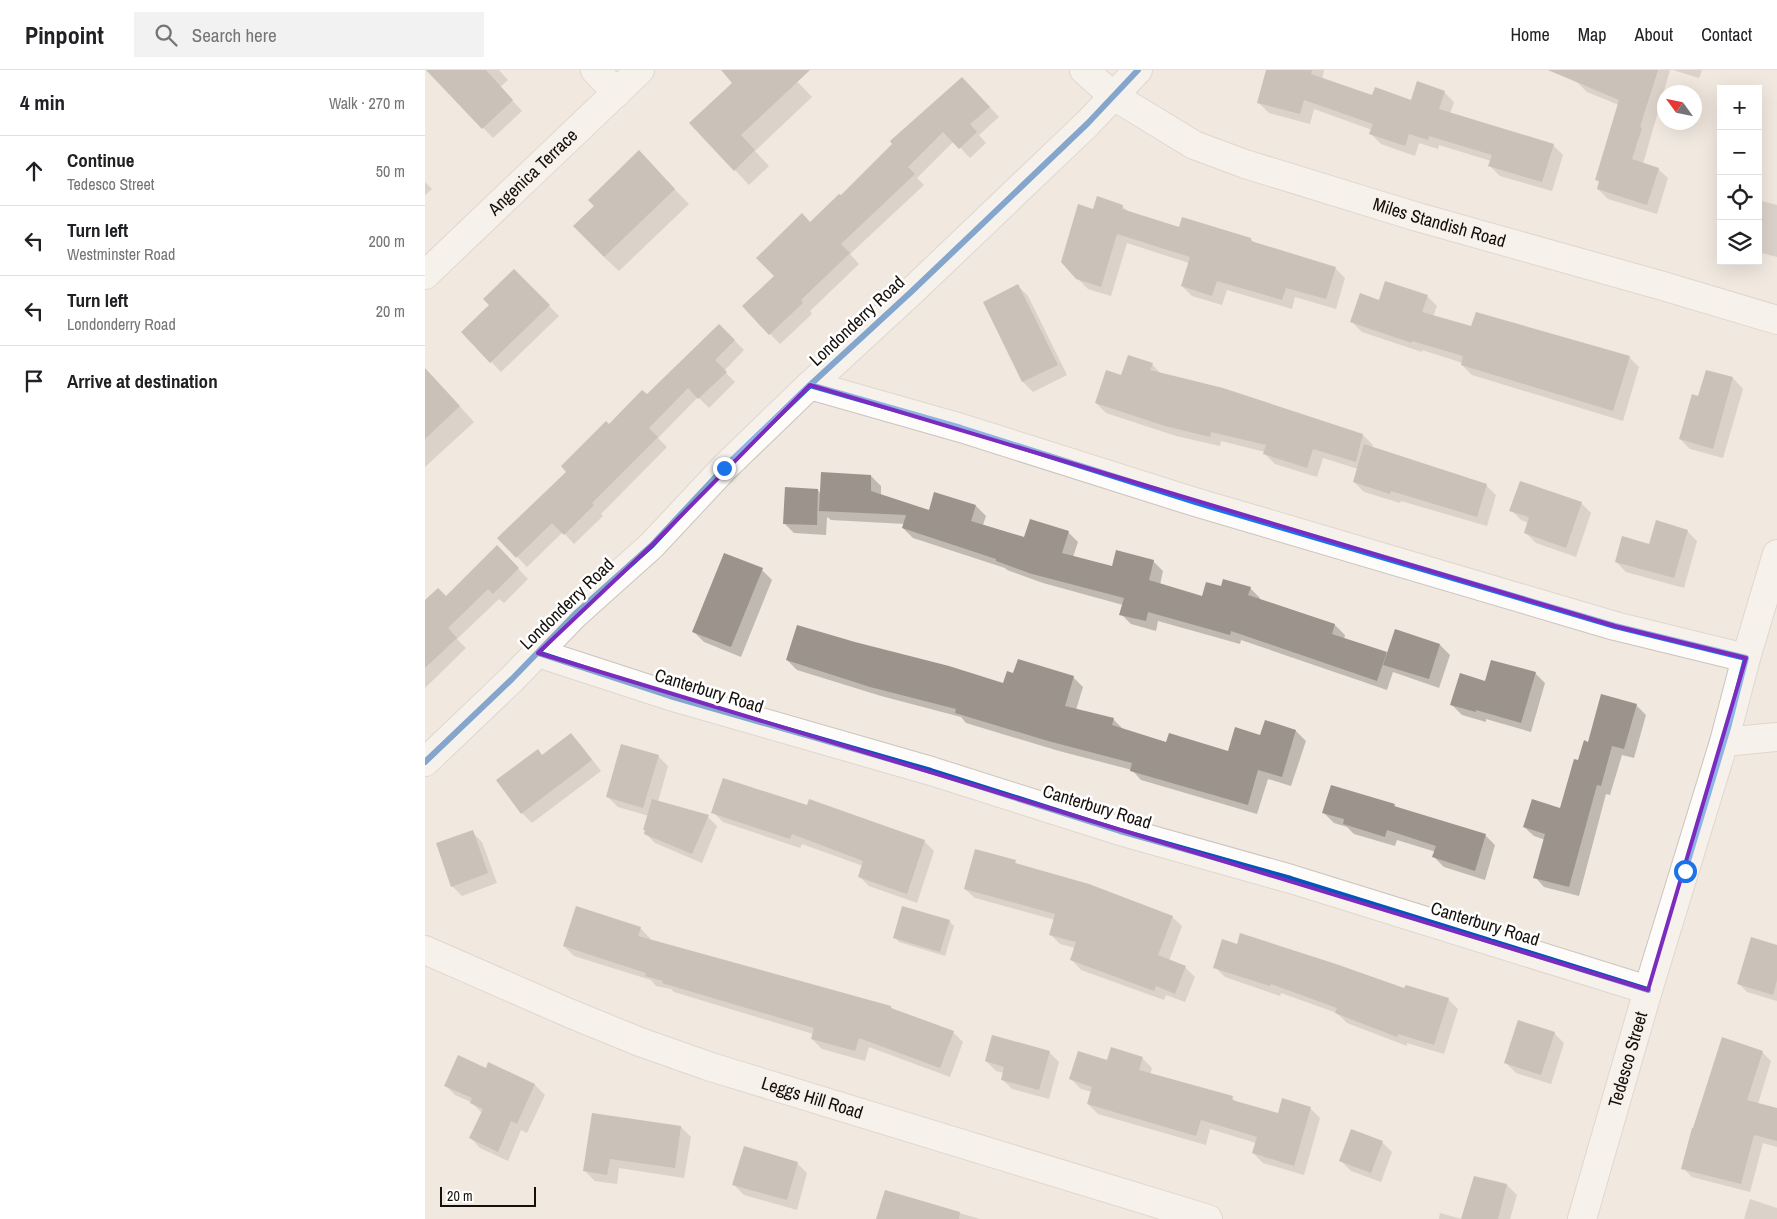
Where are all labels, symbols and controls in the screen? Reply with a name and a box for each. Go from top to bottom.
search box [134,12,484,57]
text: Pinpoint [25,19,104,51]
icon: search [152,21,180,49]
text: Search here [192,22,277,48]
text: Home [1510,22,1550,47]
text: Map [1578,22,1607,47]
text: About [1635,22,1673,47]
text: Contact [1701,22,1752,47]
north arrow [1657,85,1702,130]
map controls [1717,85,1762,265]
button: + [1717,85,1762,130]
text: 4 min [20,88,65,117]
text: Walk · 270 m [329,92,405,114]
street label: Angenica Terrace [481,123,583,221]
button: − [1717,130,1762,175]
text: Continue [67,147,135,173]
icon: ahead [20,157,48,185]
text: 50 m [376,160,405,182]
text: Tedesco Street [67,173,155,195]
button: locate [1717,175,1762,220]
street label: Miles Standish Road [1370,191,1509,253]
text: Turn left [67,217,128,243]
button: layers [1717,220,1762,265]
icon: left [20,227,48,255]
text: 200 m [369,230,405,252]
text: Westminster Road [67,243,175,265]
street label: Londonderry Road [803,270,910,371]
text: Turn left [67,287,128,313]
icon: left [20,297,48,325]
text: 20 m [376,300,405,322]
text: Londonderry Road [67,313,176,335]
icon: arrive [20,367,48,395]
text: Arrive at destination [67,368,218,394]
route end [713,457,736,480]
street label: Londonderry Road [514,552,619,655]
street label: Canterbury Road [652,662,767,719]
street label: Canterbury Road [1040,778,1155,835]
route start [1674,860,1697,883]
street label: Canterbury Road [1428,895,1543,952]
street label: Tedesco Street [1602,1009,1653,1110]
street label: Leggs Hill Road [758,1070,866,1125]
scale bar [440,1184,536,1207]
text: 20 m [447,1187,473,1205]

